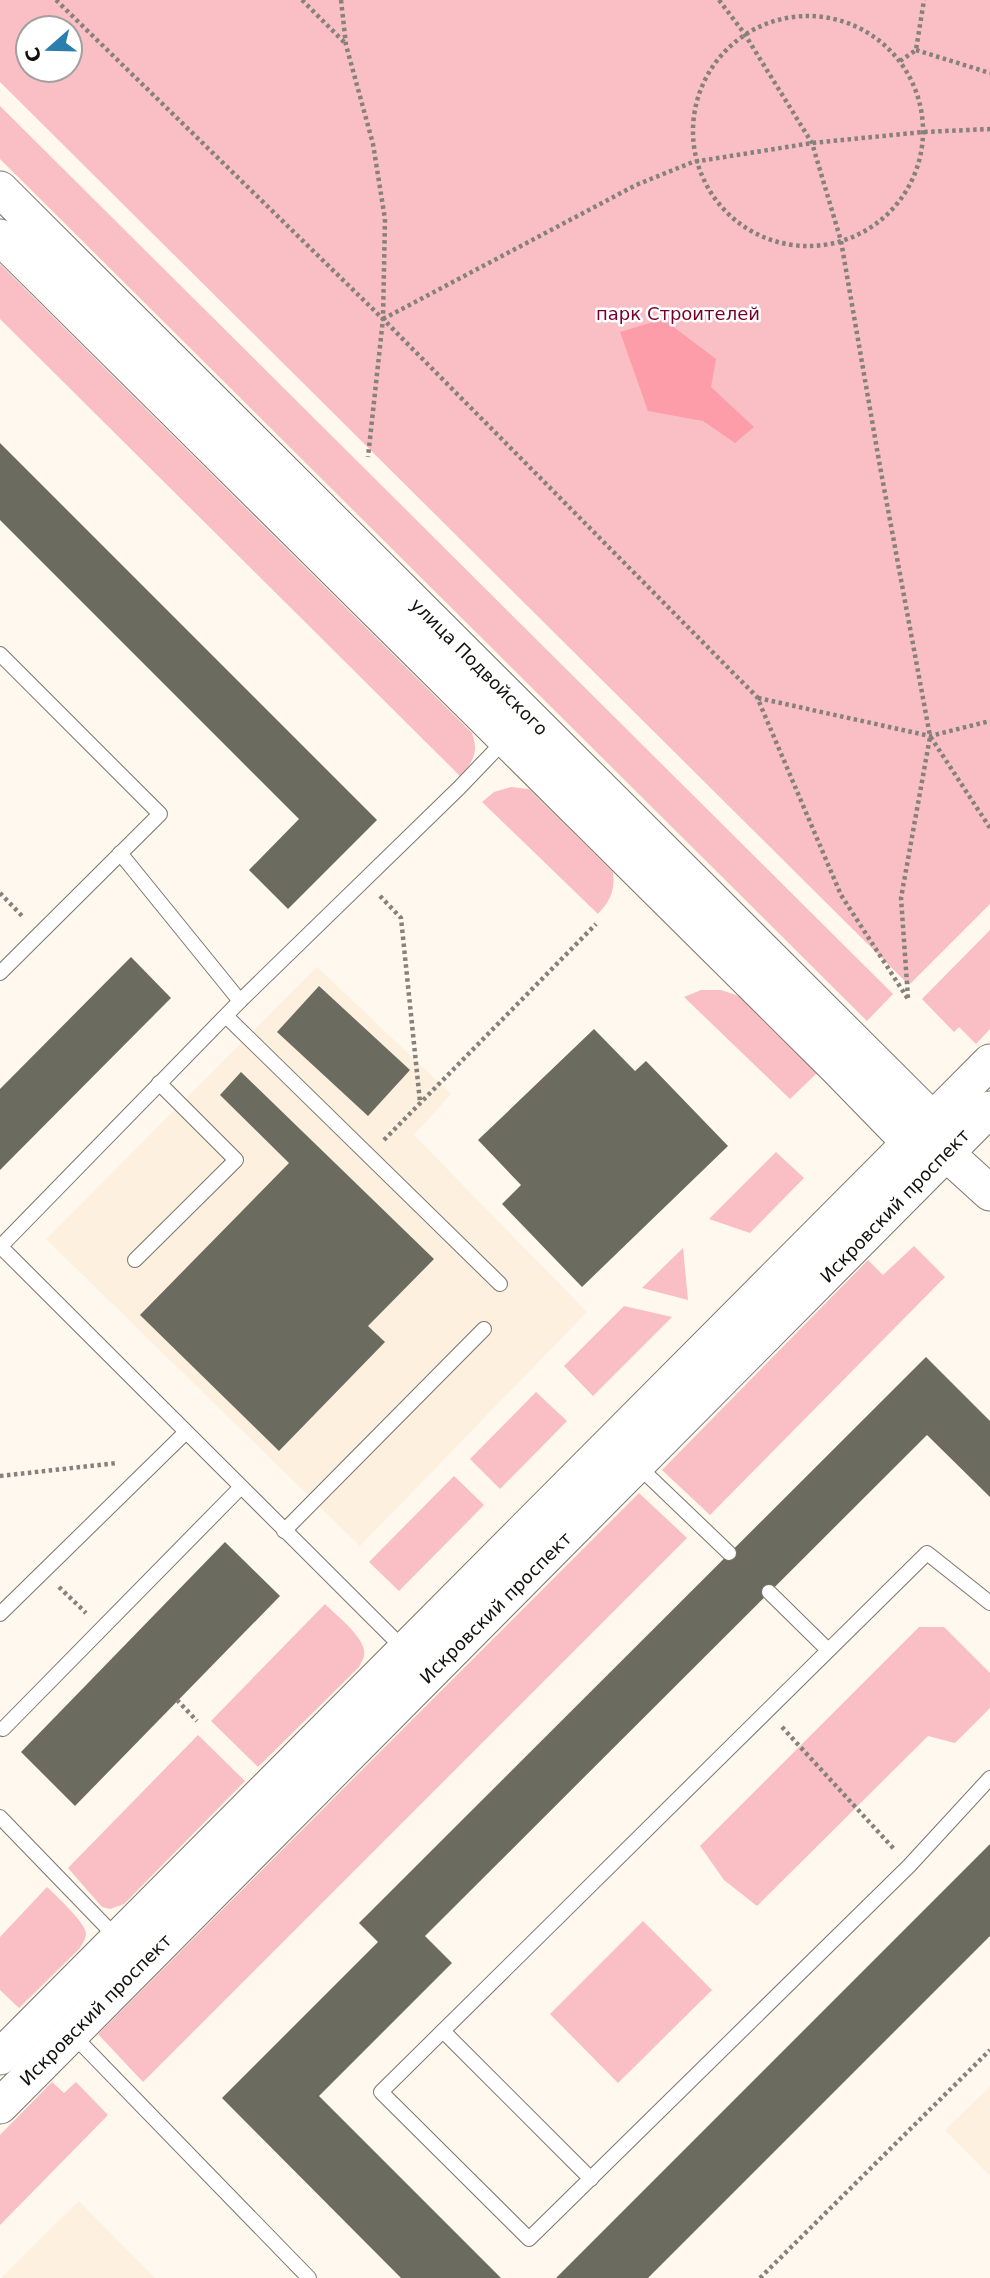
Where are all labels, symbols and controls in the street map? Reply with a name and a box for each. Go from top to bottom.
north arrow [14,14,84,84]
text: С [20,44,46,65]
park label: парк Строителей [596,303,760,324]
street label: улица Подвойского [406,594,552,740]
street label: Искровский проспект [816,1124,974,1287]
street label: Искровский проспект [416,1528,576,1688]
street label: Искровский проспект [16,1930,176,2090]

